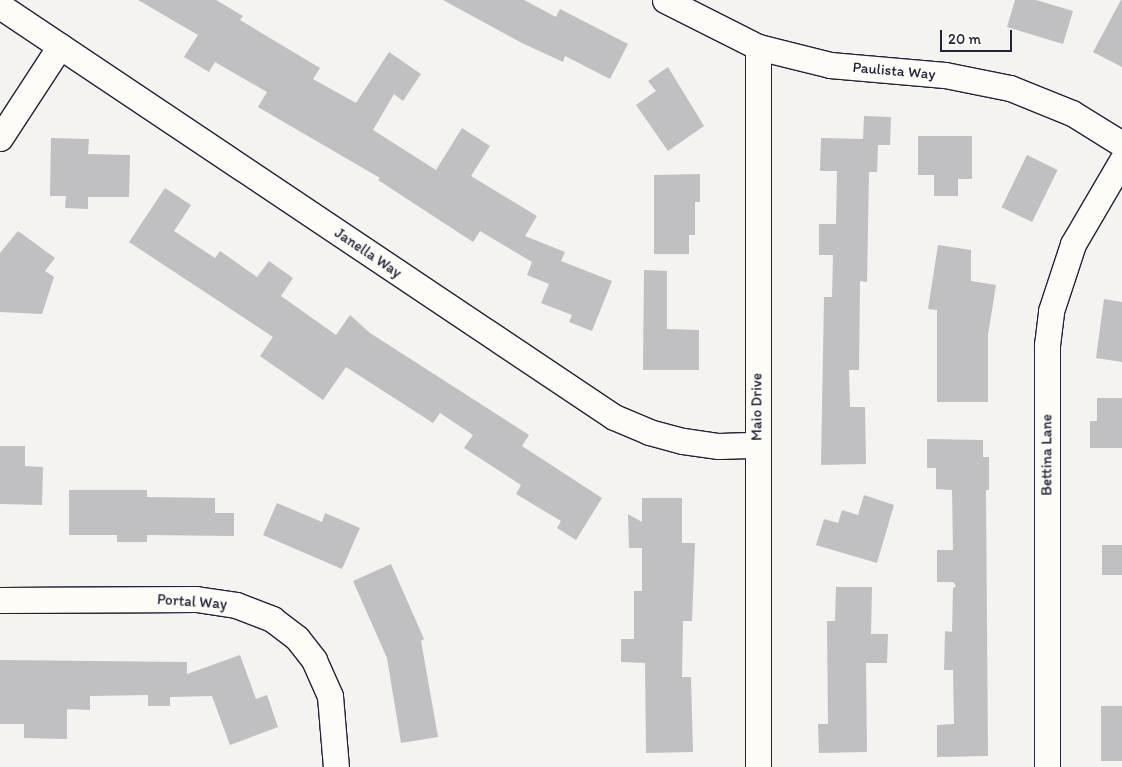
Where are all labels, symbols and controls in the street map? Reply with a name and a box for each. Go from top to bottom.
scale bar [942,20,1014,52]
text: 20 m [948,30,981,48]
street label: Paulista Way [852,58,936,84]
street label: Janella Way [331,224,405,282]
street label: Maio Drive [748,373,766,441]
street label: Bettina Lane [1038,414,1056,496]
street label: Portal Way [157,591,227,613]

